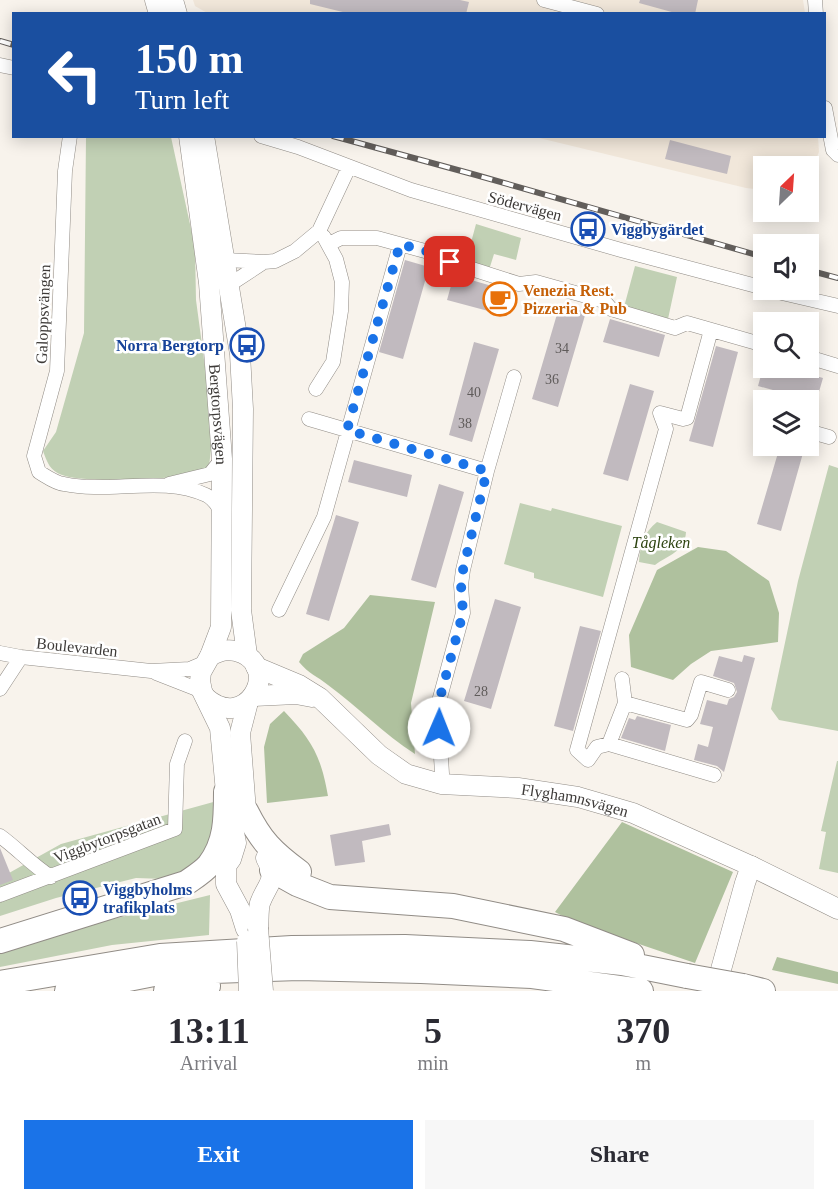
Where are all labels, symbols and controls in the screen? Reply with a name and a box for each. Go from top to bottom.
icon: left [36,36,114,114]
text: 150 m [135,36,244,82]
text: Turn left [135,85,229,115]
north arrow [753,156,819,222]
map controls [753,156,819,456]
street label: Södervägen [486,188,564,225]
bus stop icon: Viggbygärdet [570,211,606,247]
place label: Viggbygärdet [611,221,704,239]
button: sound [753,234,819,300]
pin [424,236,475,287]
icon: arrive [433,245,466,278]
street label: Galoppsvängen [33,264,54,364]
cafe icon: Venezia Rest. Pizzeria & Pub [482,281,518,317]
place label: Venezia Rest. Pizzeria & Pub [523,282,627,317]
button: search [753,312,819,378]
bus stop icon: Norra Bergtorp [229,327,265,363]
place label: Norra Bergtorp [116,337,224,355]
house number: 34 [555,341,569,356]
street label: Bergtorpsvägen [206,363,231,465]
house number: 36 [545,372,559,387]
house number: 40 [467,385,481,400]
button: layers [753,390,819,456]
house number: 38 [458,416,472,431]
park label: Tågleken [632,534,690,552]
street label: Boulevarden [35,634,119,660]
house number: 28 [474,684,488,699]
position arrow [407,696,471,760]
street label: Flyghamnsvägen [520,780,630,820]
street label: Viggbytorpsgatan [51,810,163,867]
bus stop icon: Viggbyholms trafikplats [62,880,98,916]
place label: Viggbyholms trafikplats [103,881,192,917]
text: 13:11 [168,1011,250,1051]
text: 5 [424,1011,442,1051]
text: 370 [616,1011,670,1051]
text: Arrival [180,1052,238,1074]
text: min [417,1052,449,1074]
text: m [635,1052,651,1074]
button: Exit [24,1120,413,1189]
button: Share [425,1120,814,1189]

